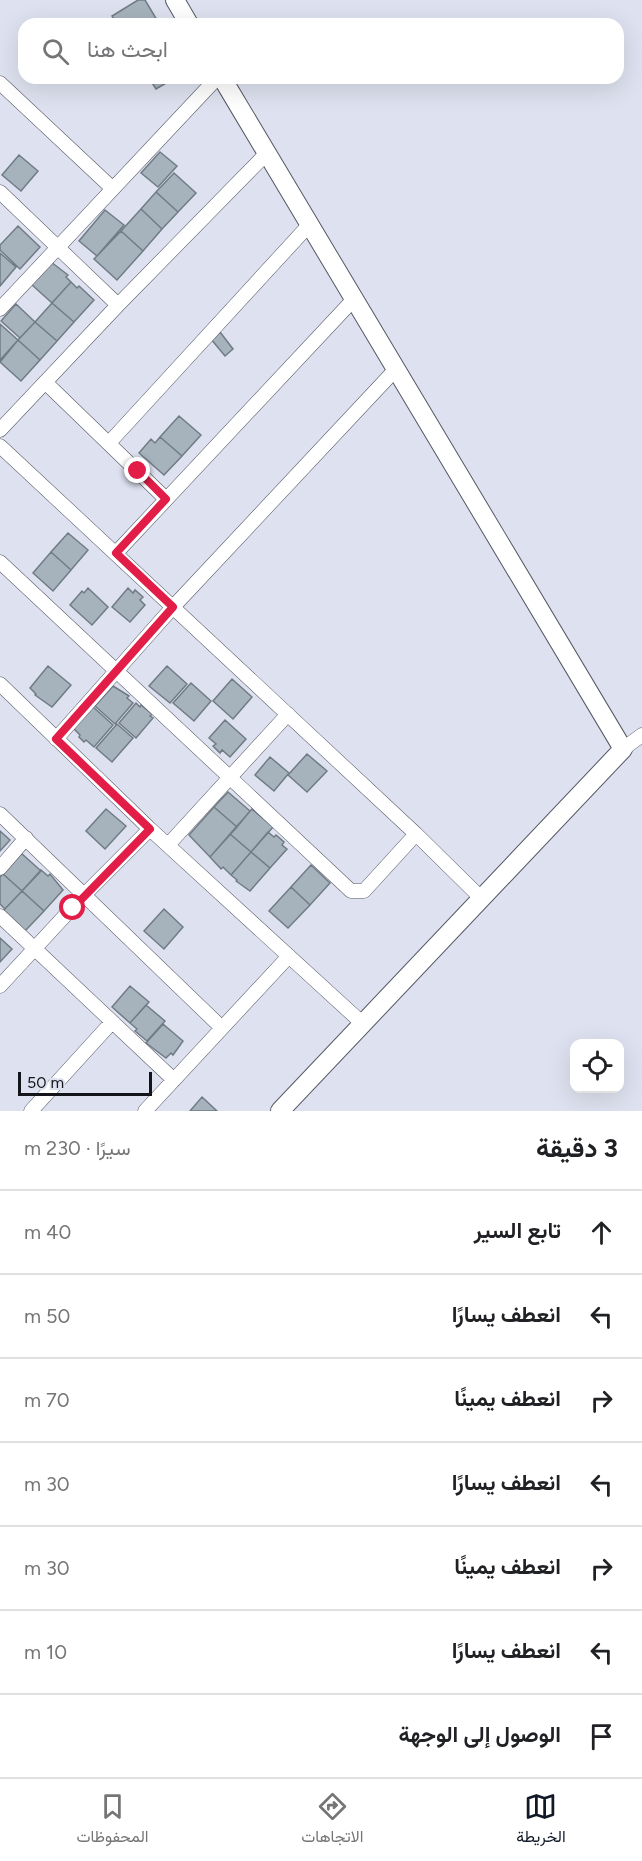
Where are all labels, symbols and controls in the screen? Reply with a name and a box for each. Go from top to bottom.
search box [18,18,624,84]
icon: search [39,35,72,68]
text: ابحث هنا [87,36,168,63]
route end [124,457,150,483]
route start [59,894,85,920]
map controls [570,1039,624,1093]
button: locate [570,1039,624,1093]
scale bar [18,1069,152,1096]
text: 50 m [27,1073,64,1092]
text: 3 دقيقة [536,1132,618,1164]
text: سيرًا · 230 m [24,1136,131,1160]
icon: ahead [585,1216,618,1249]
text: تابع السير [474,1217,561,1244]
text: 40 m [24,1220,71,1244]
icon: left [585,1300,618,1333]
text: انعطف يسارًا [452,1301,561,1328]
text: 50 m [24,1304,70,1328]
icon: right [585,1384,618,1417]
text: انعطف يمينًا [454,1385,561,1412]
text: 70 m [24,1388,70,1412]
icon: left [585,1468,618,1501]
text: انعطف يسارًا [452,1469,561,1496]
text: 30 m [24,1472,70,1496]
icon: right [585,1552,618,1585]
text: انعطف يمينًا [454,1553,561,1580]
text: 30 m [24,1556,70,1580]
icon: left [585,1636,618,1669]
text: انعطف يسارًا [452,1637,561,1664]
text: 10 m [24,1640,67,1664]
icon: arrive [585,1720,618,1753]
text: الوصول إلى الوجهة [398,1721,561,1748]
tab: المحفوظات [76,1790,149,1851]
tab: الاتجاهات [301,1790,363,1851]
tab: الخريطة [516,1790,566,1851]

